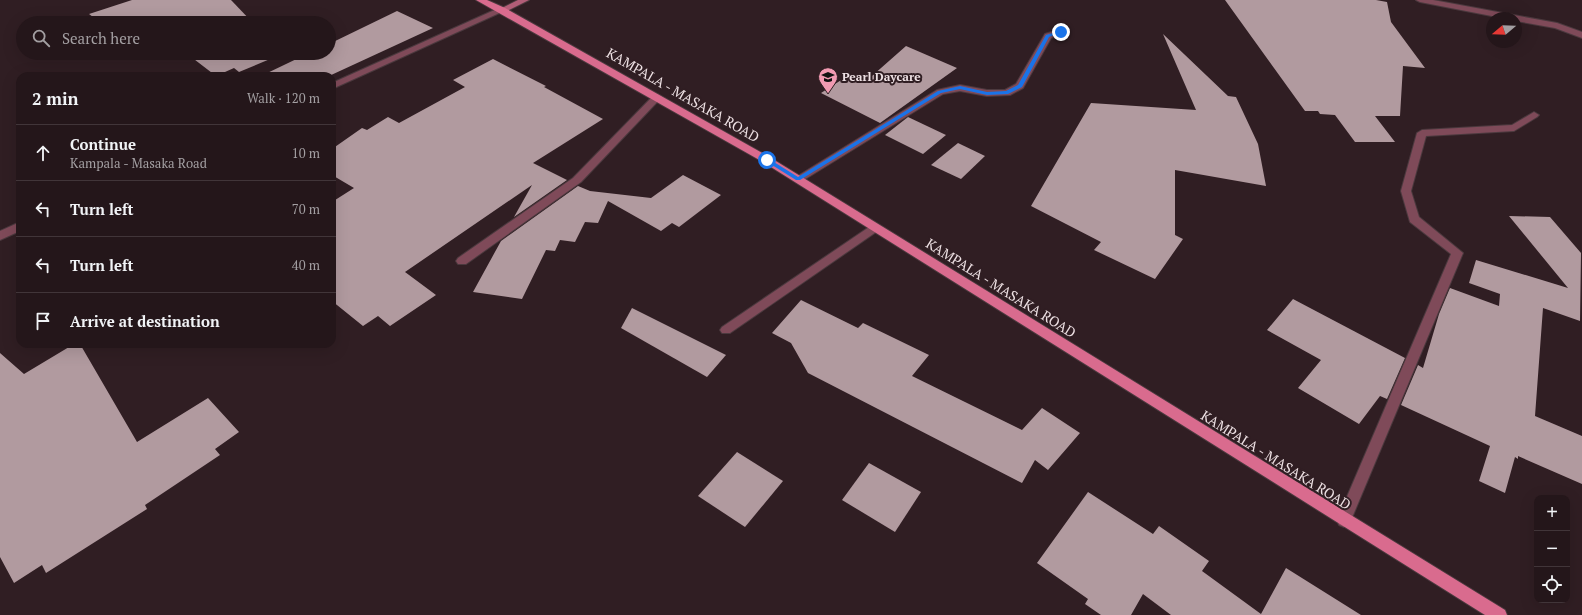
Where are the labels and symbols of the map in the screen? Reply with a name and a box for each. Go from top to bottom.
north arrow [1486,12,1522,48]
route end [1052,23,1070,41]
street label: KAMPALA - MASAKA ROAD [603,43,763,146]
school or university icon: Pearl Daycare [817,66,839,94]
place label: Pearl Daycare [842,69,921,84]
route start [758,151,776,169]
street label: KAMPALA - MASAKA ROAD [923,234,1080,342]
street label: KAMPALA - MASAKA ROAD [1198,406,1355,514]

